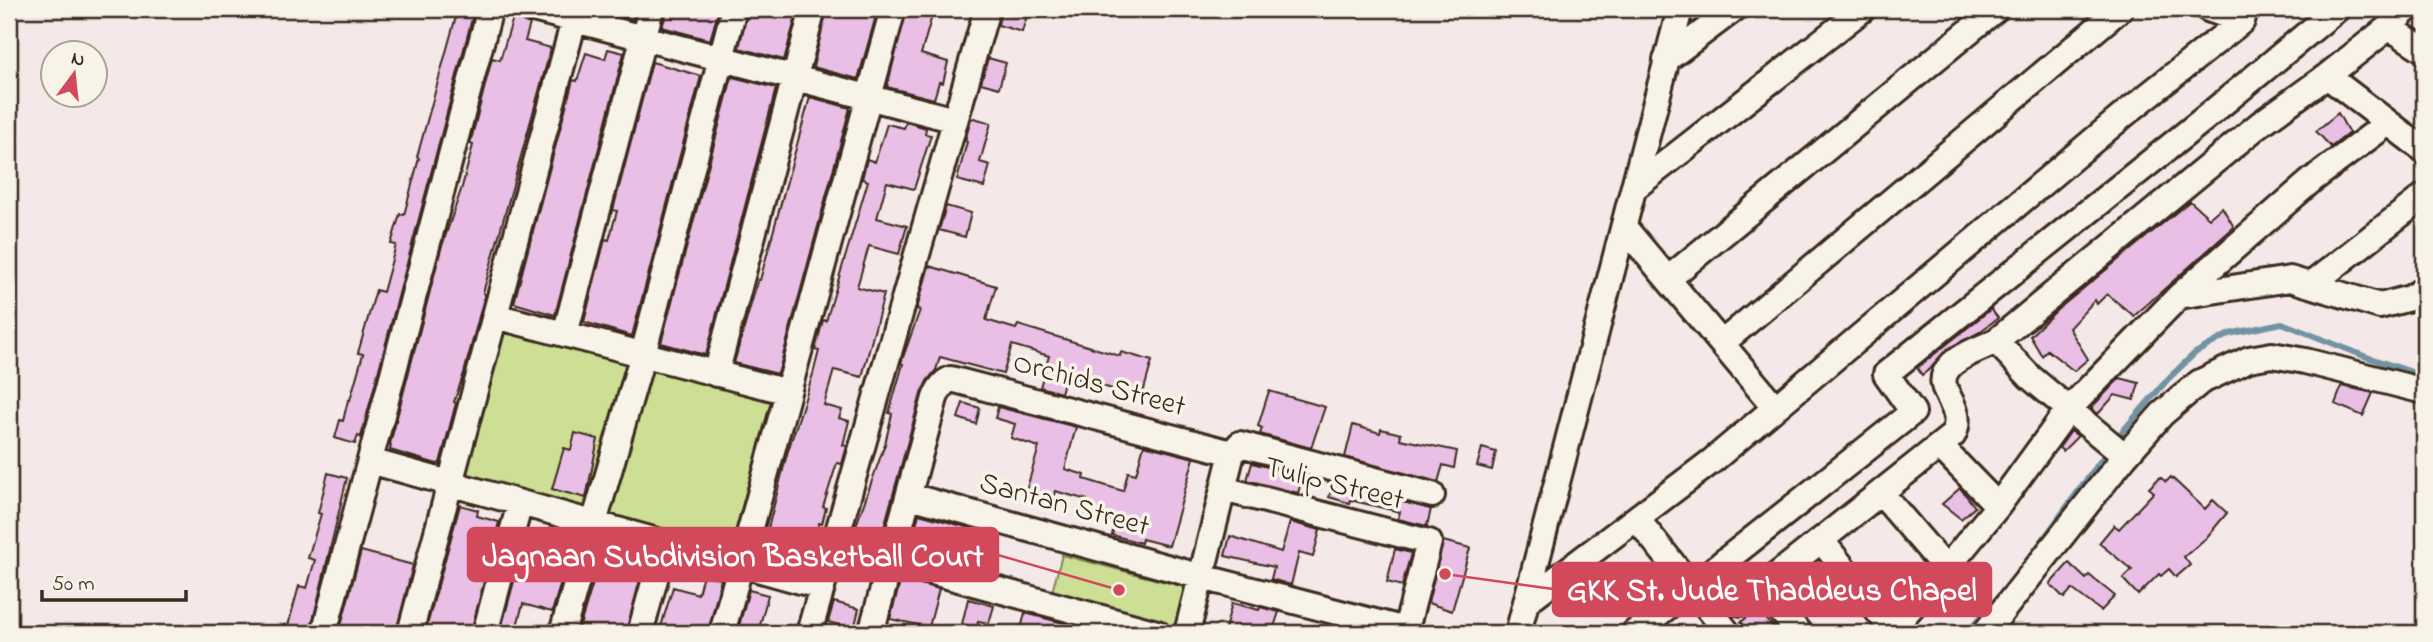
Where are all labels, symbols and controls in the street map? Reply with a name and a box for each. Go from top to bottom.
north arrow [38,38,108,108]
text: N [68,45,88,75]
street label: Orchids Street [1008,342,1190,430]
street label: Tulip Street [1260,446,1408,524]
street label: Santan Street [974,462,1154,550]
callout: Jagnaan Subdivision Basketball Court [468,528,998,581]
text: Jagnaan Subdivision Basketball Court [482,535,984,583]
scale bar [42,558,186,602]
callout: GKK St. Jude Thaddeus Chapel [1553,563,1991,616]
text: GKK St. Jude Thaddeus Chapel [1567,569,1977,616]
text: 50 m [52,570,95,600]

